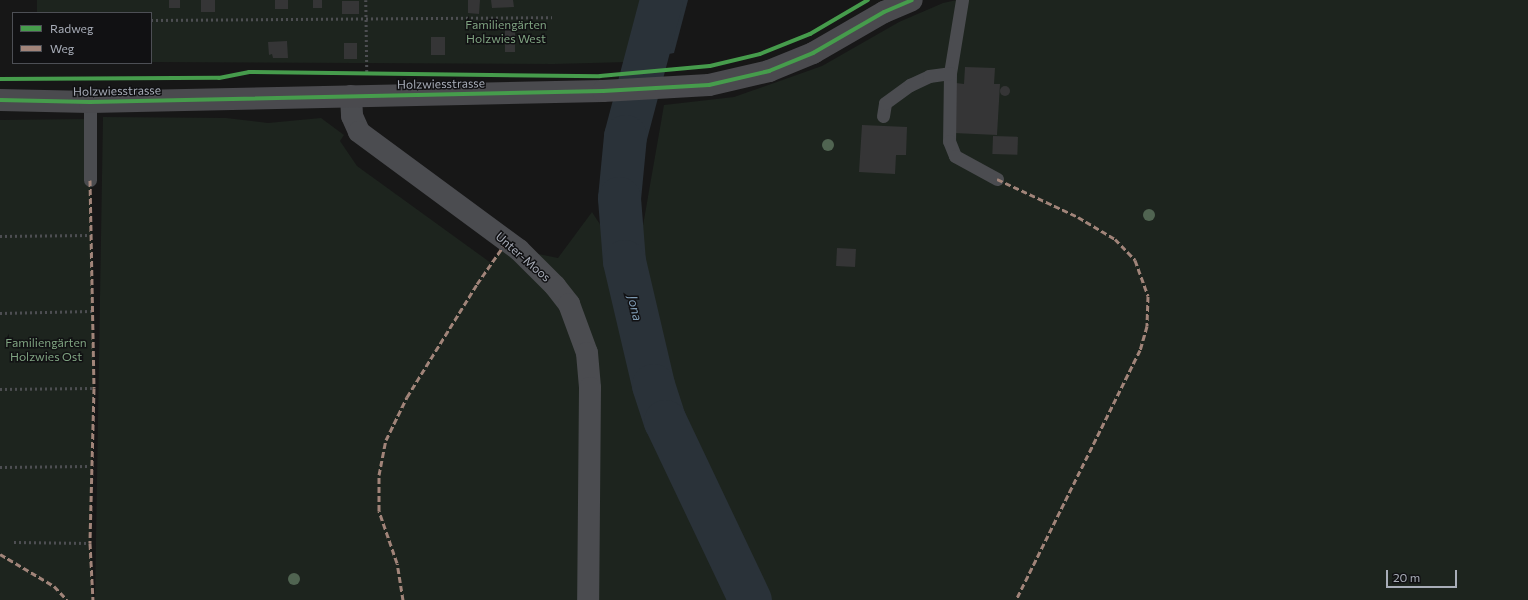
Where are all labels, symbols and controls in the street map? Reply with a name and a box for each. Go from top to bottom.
legend [12,12,152,64]
park label: Familiengärten Holzwies West [465,18,547,46]
text: Radweg [50,21,93,35]
text: Weg [50,41,74,55]
street label: Holzwiesstrasse [397,76,485,92]
street label: Holzwiesstrasse [73,83,161,99]
street label: Unter-Moos [493,229,553,285]
water label: Jona [624,294,646,322]
park label: Familiengärten Holzwies Ost [5,336,87,364]
scale bar [1388,562,1459,588]
text: 20 m [1393,570,1420,584]

